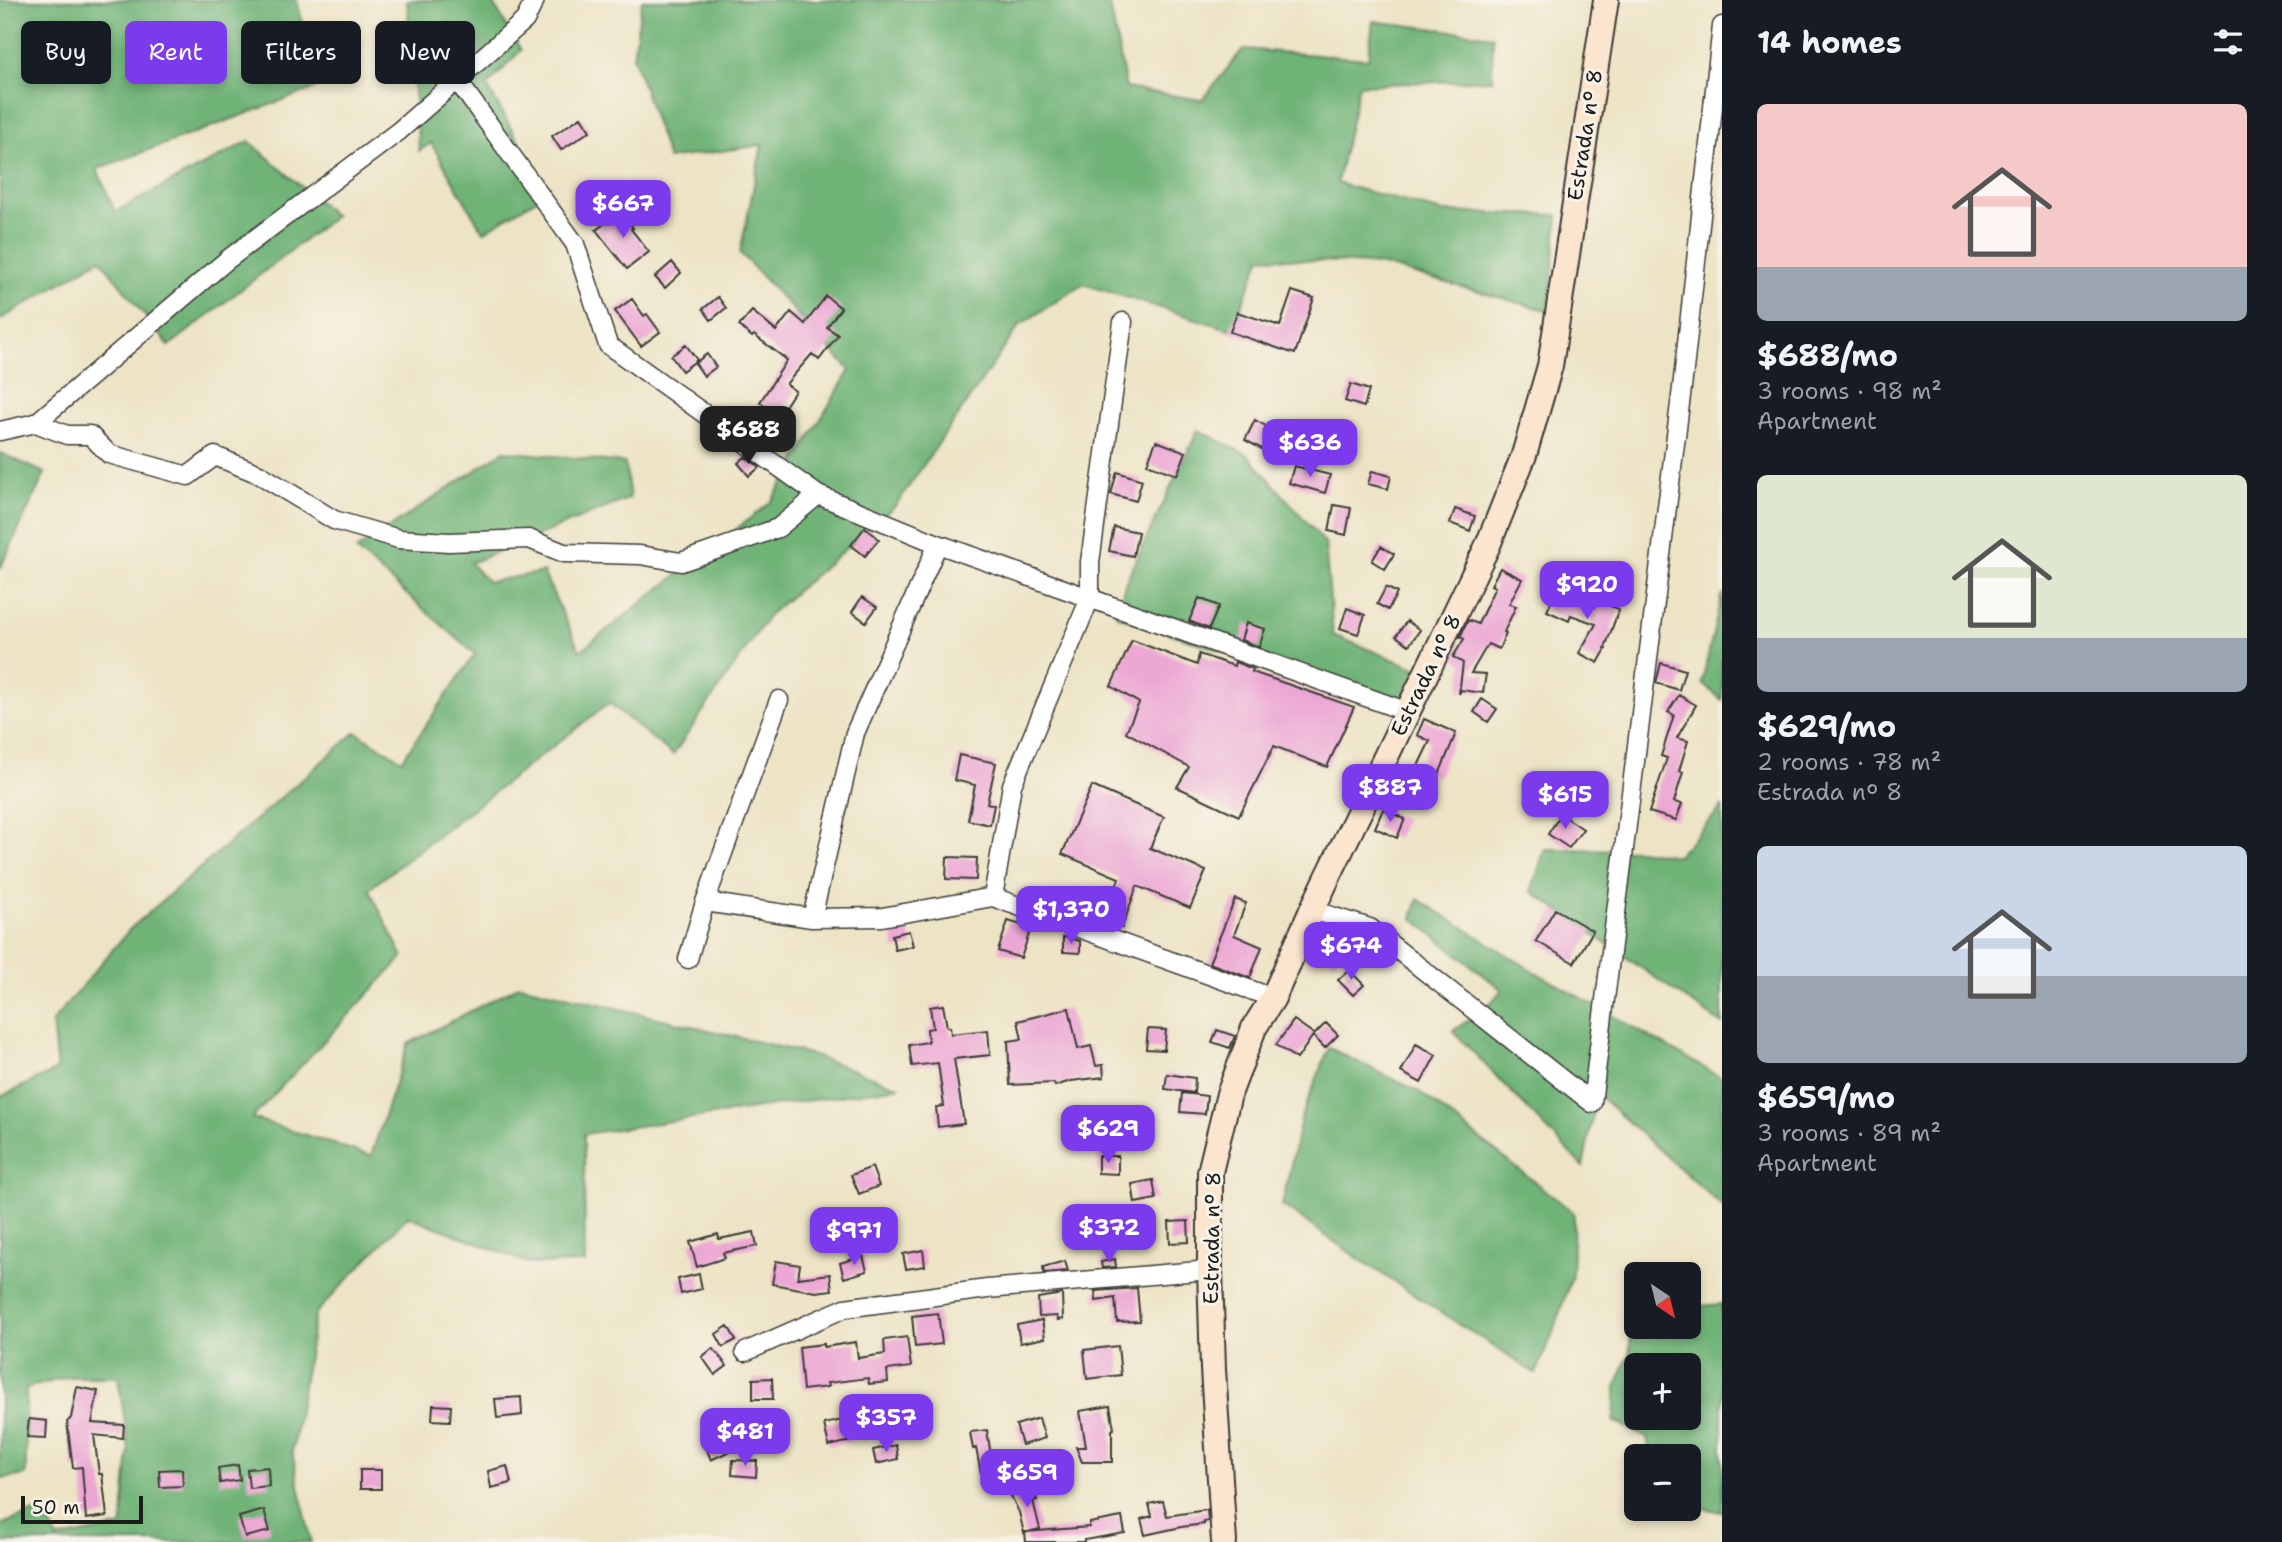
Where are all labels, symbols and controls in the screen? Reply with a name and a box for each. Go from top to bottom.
chip: Buy [21,21,111,84]
chip: Rent [125,21,227,84]
chip: Filters [241,21,361,84]
chip: New [375,21,475,84]
text: 14 homes [1757,22,1902,63]
icon: filters [2209,23,2247,61]
street label: Estrada nº 8 [1561,67,1609,203]
icon: home [1939,149,2065,275]
pin: $667 [582,180,664,240]
text: $667 [592,188,654,218]
text: $688/mo [1757,335,1898,376]
text: 3 rooms · 98 m² [1757,376,1942,406]
pin: $688 [707,406,789,466]
text: Apartment [1757,406,1877,436]
text: $688 [716,414,780,444]
pin: $636 [1269,420,1351,479]
text: $636 [1278,427,1342,457]
icon: home [1939,520,2065,646]
pin: $920 [1546,562,1628,621]
text: $920 [1556,569,1618,599]
street label: Estrada nº 8 [1384,609,1468,741]
text: $629/mo [1757,706,1896,747]
text: 2 rooms · 78 m² [1757,747,1941,777]
pin: $887 [1349,764,1431,824]
text: $887 [1358,772,1422,802]
pin: $615 [1524,772,1606,831]
text: Estrada nº 8 [1757,777,1902,807]
text: $615 [1538,779,1592,809]
pin: $1,370 [1014,886,1128,946]
icon: home [1939,891,2065,1017]
text: $1,370 [1032,894,1110,924]
pin: $674 [1310,922,1392,982]
text: $674 [1320,930,1382,960]
text: $659/mo [1757,1077,1895,1118]
pin: $629 [1067,1106,1149,1165]
text: $629 [1077,1113,1139,1143]
text: 3 rooms · 89 m² [1757,1118,1941,1148]
text: Apartment [1757,1148,1877,1178]
street label: Estrada nº 8 [1197,1171,1227,1305]
pin: $372 [1068,1204,1150,1264]
pin: $971 [813,1208,895,1267]
text: $372 [1078,1212,1140,1242]
text: $971 [826,1215,882,1245]
north arrow [1624,1262,1701,1339]
map controls [1624,1262,1701,1521]
button: + [1624,1353,1701,1430]
pin: $357 [845,1394,927,1454]
text: $357 [855,1402,917,1432]
pin: $481 [704,1408,786,1468]
text: $481 [716,1416,774,1446]
button: − [1624,1444,1701,1521]
pin: $659 [986,1450,1068,1509]
text: $659 [996,1457,1058,1487]
scale bar [21,1493,144,1525]
text: 50 m [32,1495,80,1520]

